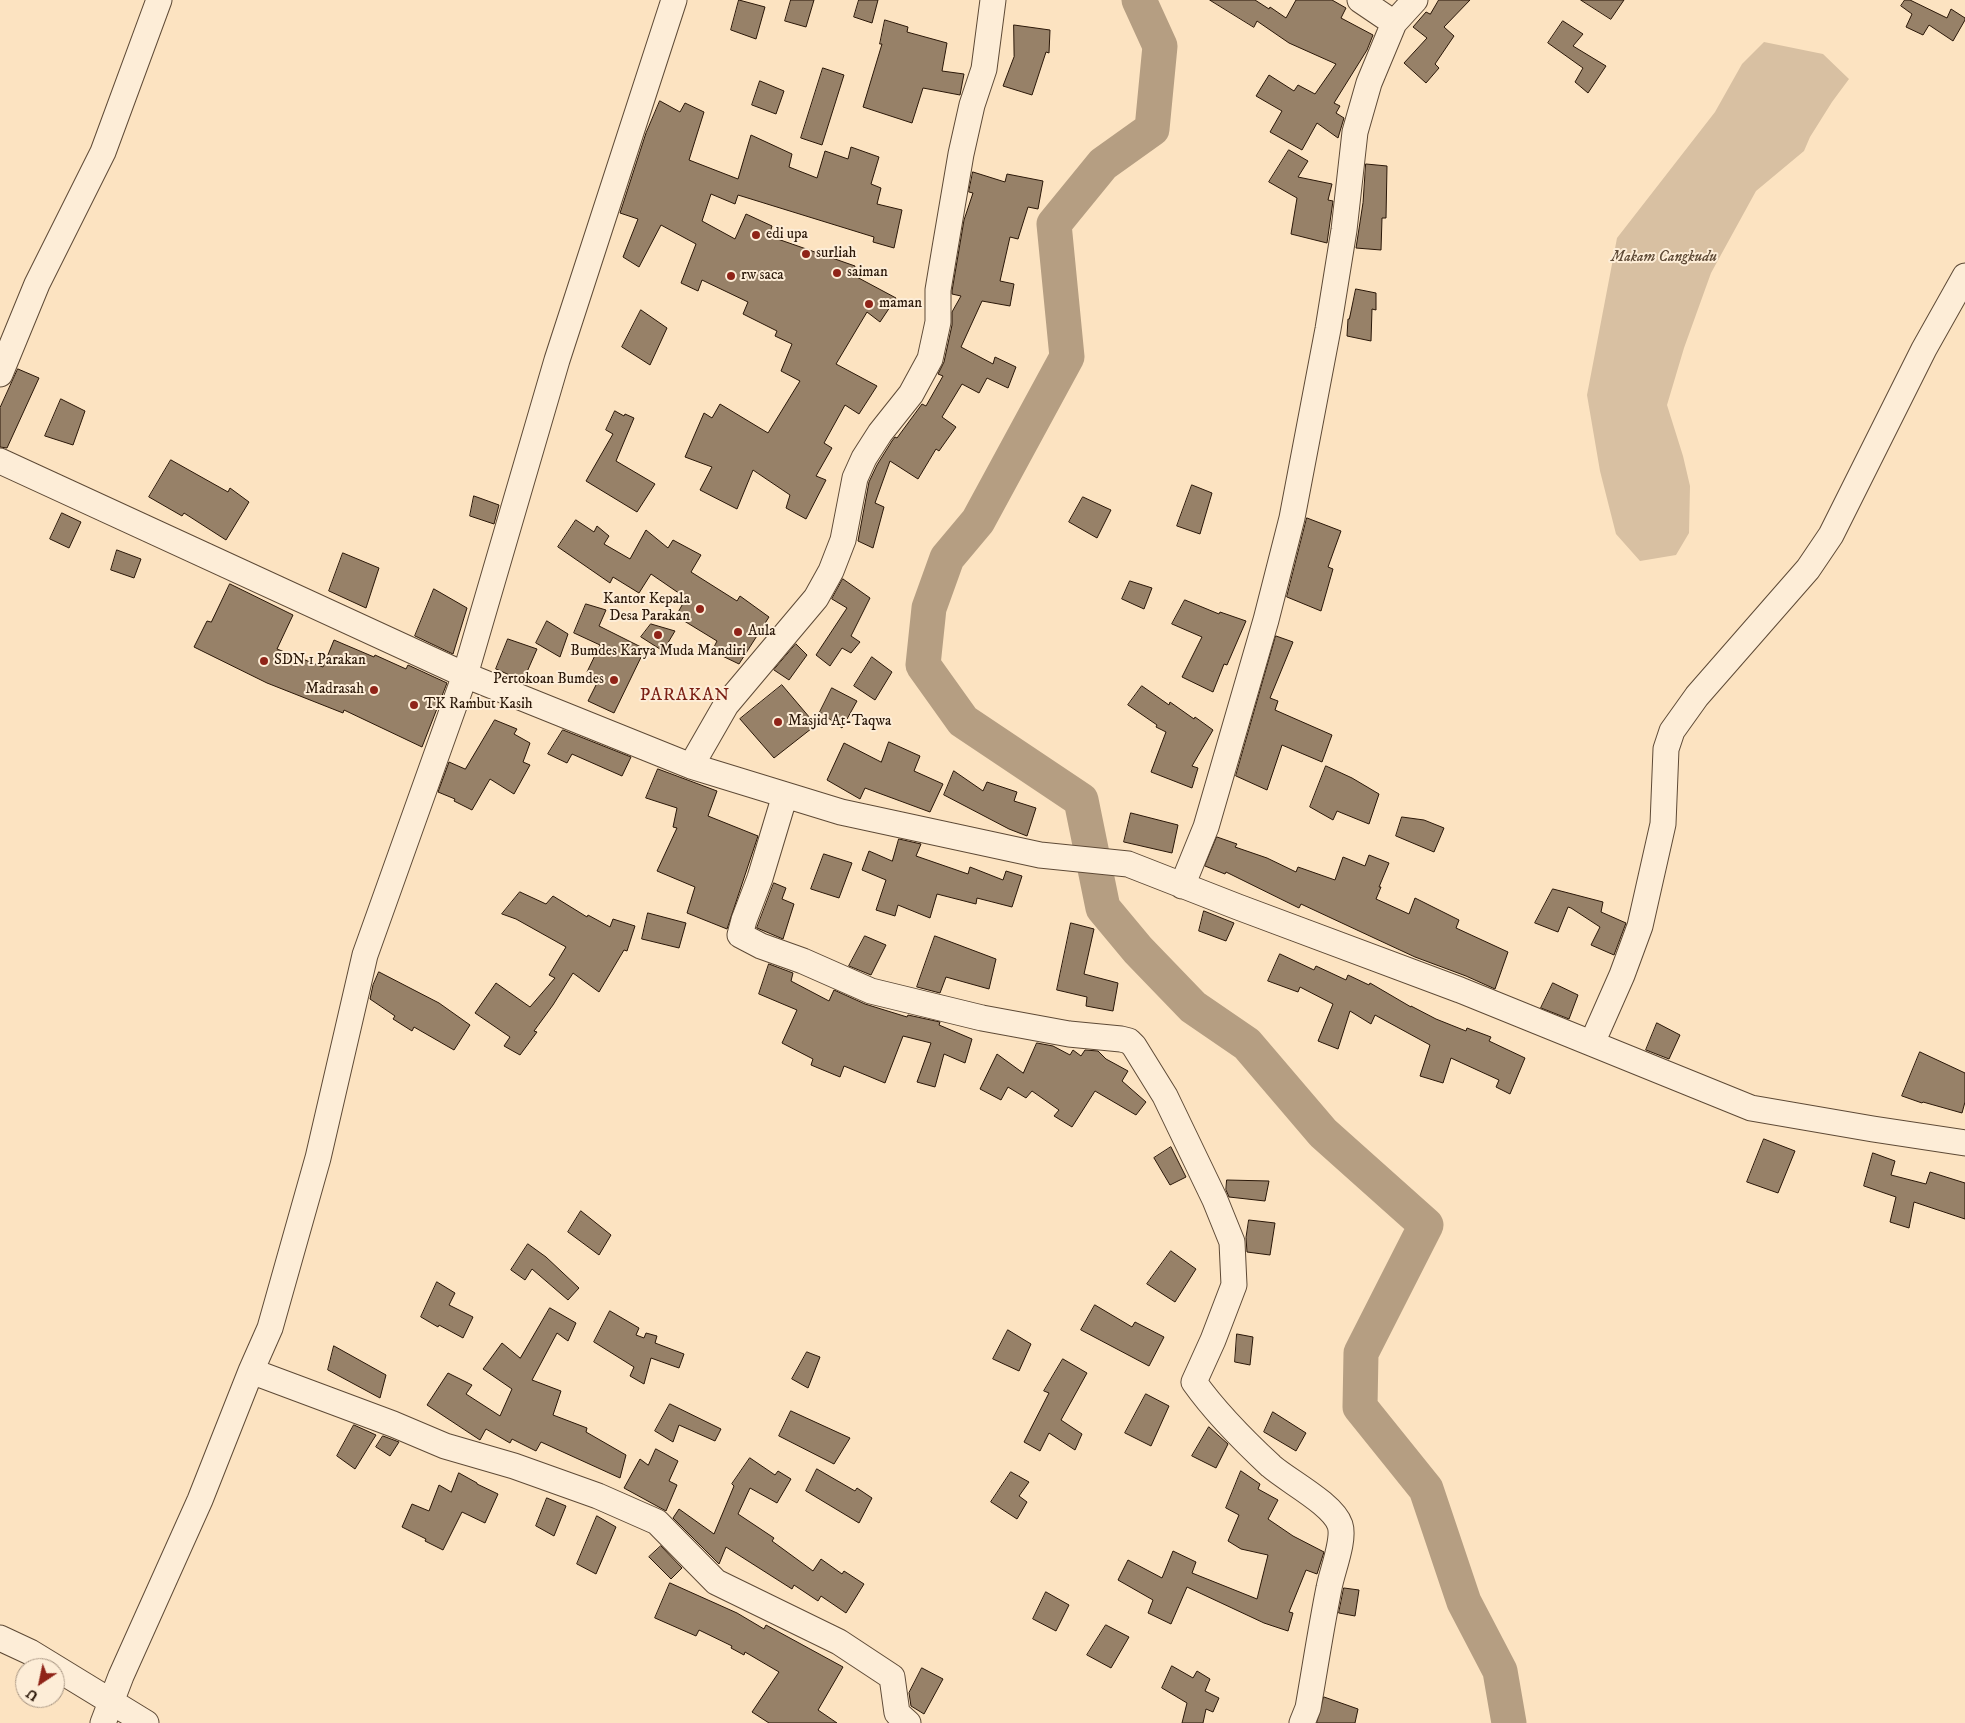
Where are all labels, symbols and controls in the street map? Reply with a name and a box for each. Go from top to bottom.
place label: edi upa [766,226,808,244]
marker: edi upa [750,229,762,241]
place label: surliah [816,245,856,263]
marker: surliah [800,248,812,260]
park label: Makam Cangkudu [1611,249,1717,267]
place label: saiman [847,264,888,282]
place label: rw saca [741,267,784,285]
marker: saiman [831,267,843,279]
marker: rw saca [725,270,737,282]
place label: maman [879,295,922,313]
marker: maman [863,298,875,310]
place label: Kantor Kepala Desa Parakan [603,591,690,626]
marker: Kantor Kepala Desa Parakan [694,603,706,615]
place label: Aula [748,623,776,641]
marker: Aula [732,626,744,638]
marker: Bumdes Karya Muda Mandiri [652,629,664,641]
place label: Bumdes Karya Muda Mandiri [570,643,746,661]
place label: SDN 1 Parakan [274,652,366,670]
marker: SDN 1 Parakan [258,655,270,667]
place label: Pertokoan Bumdes [493,671,604,689]
marker: Pertokoan Bumdes [608,674,620,686]
place label: Madrasah [305,681,364,699]
marker: Madrasah [368,684,380,696]
district label: PARAKAN [639,685,731,707]
place label: TK Rambut Kasih [424,696,533,714]
marker: TK Rambut Kasih [408,699,420,711]
place label: Masjid At-Taqwa [788,713,891,731]
marker: Masjid At-Taqwa [772,716,784,728]
north arrow [15,1658,65,1708]
text: U [23,1684,42,1705]

